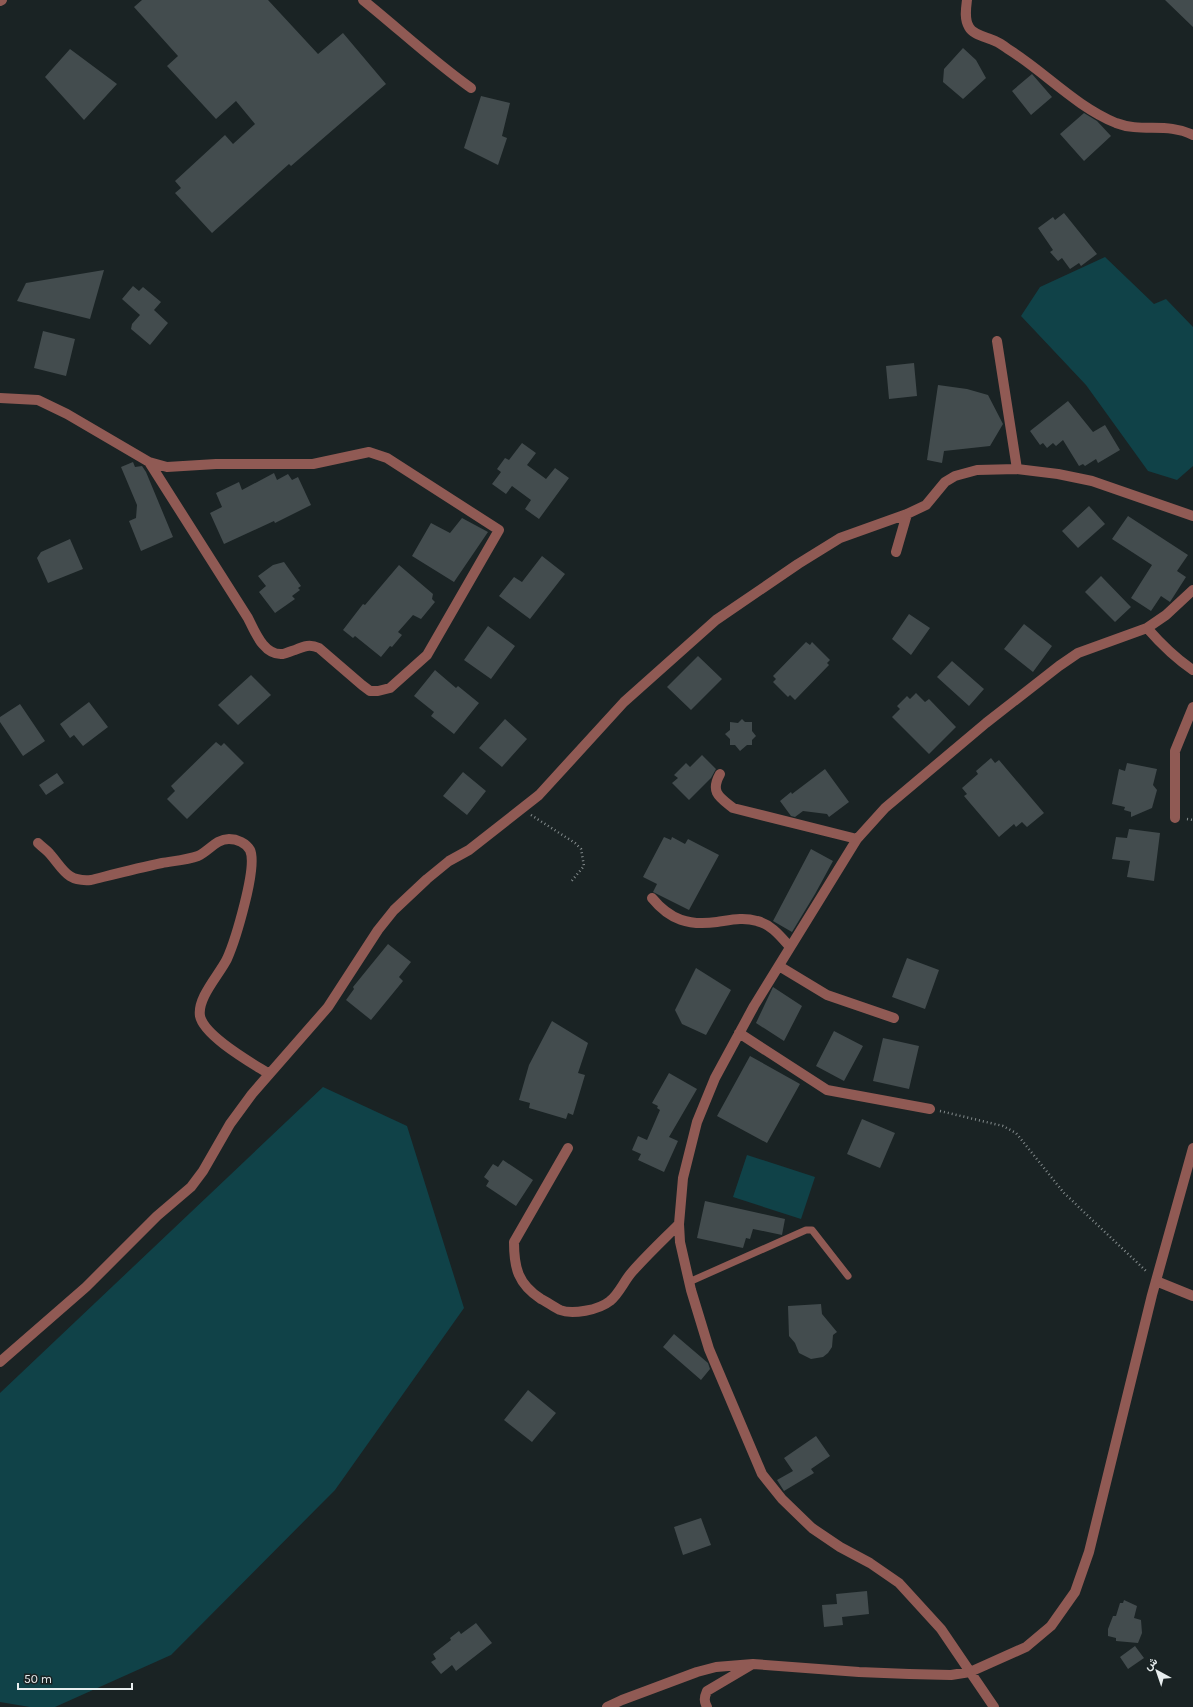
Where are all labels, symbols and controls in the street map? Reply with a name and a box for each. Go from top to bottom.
north arrow [1137,1651,1177,1691]
text: ش [1142,1654,1160,1673]
scale bar [18,1665,132,1691]
text: 50 m [24,1672,52,1686]

